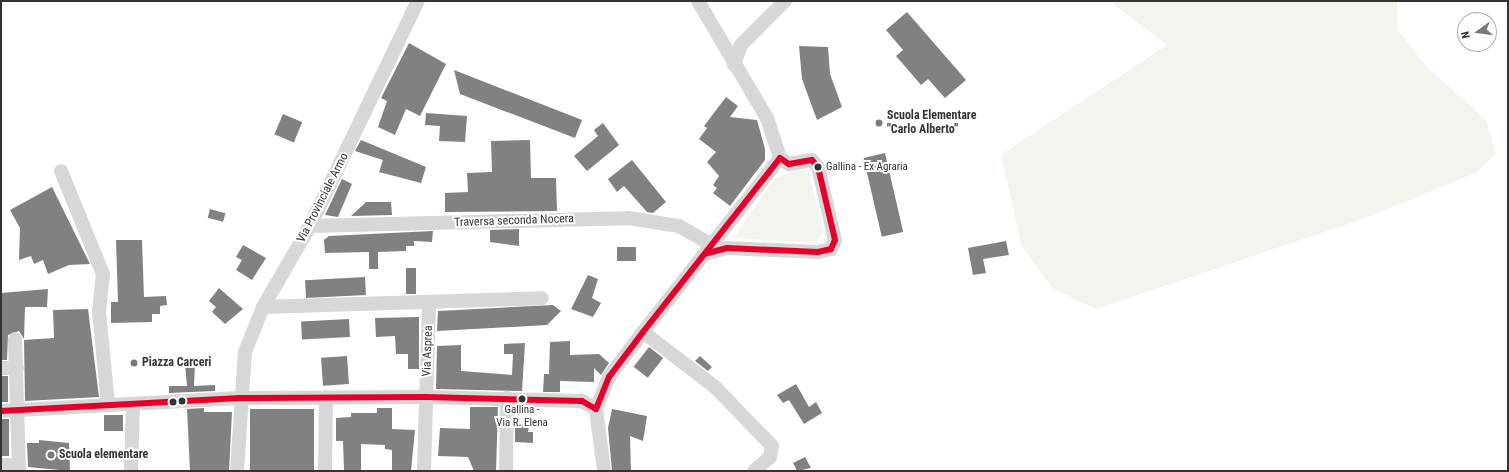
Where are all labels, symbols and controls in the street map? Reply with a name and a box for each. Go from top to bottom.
north arrow [1457,12,1497,52]
text: N [1459,30,1473,40]
place label: Scuola Elementare "Carlo Alberto" [887,109,976,137]
marker: Scuola Elementare "Carlo Alberto" [874,118,884,128]
street label: Via Provinciale Armo [294,151,352,245]
place label: Gallina - Ex Agraria [826,160,908,174]
marker: Gallina - Ex Agraria [813,162,823,172]
street label: Traversa seconda Nocera [454,212,574,230]
street label: Via Asprea [420,325,436,377]
place label: Piazza Carceri [142,356,211,370]
marker: Piazza Carceri [129,358,139,368]
marker: Gallina - Via R. Elena [517,394,527,404]
unlabelled marker [177,396,187,406]
unlabelled marker [168,397,178,407]
place label: Gallina - Via R. Elena [496,404,548,430]
place label: Scuola elementare [59,448,148,462]
marker: Scuola elementare [46,450,56,460]

